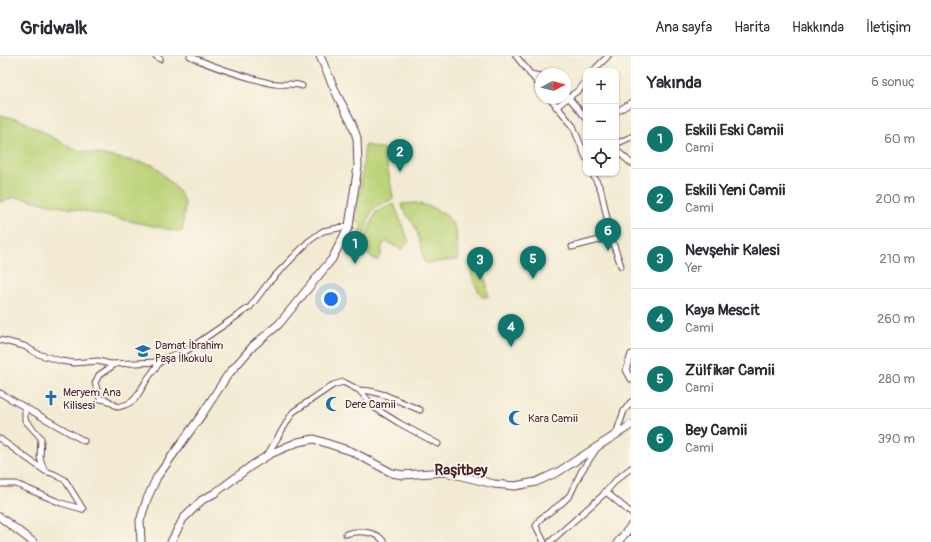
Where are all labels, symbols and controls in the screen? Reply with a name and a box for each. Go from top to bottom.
text: Gridwalk [20,16,87,40]
text: Ana sayfa [655,19,712,36]
text: Harita [734,19,770,36]
text: Hakkında [792,19,844,36]
text: İletişim [866,19,911,36]
north arrow [535,68,571,104]
map controls [583,68,619,176]
button: + [583,68,619,104]
text: Yakında [647,72,702,93]
text: 6 sonuç [871,74,915,90]
button: − [583,104,619,140]
text: Eskili Eski Camii [685,121,783,140]
text: 1 [657,131,663,147]
text: 60 m [884,131,915,147]
pin: 2 [387,139,413,172]
button: locate [583,140,619,176]
text: Cami [685,140,714,156]
text: Eskili Yeni Camii [685,181,785,200]
text: 2 [656,191,664,207]
text: 200 m [876,191,915,207]
text: Cami [685,200,714,216]
pin: 6 [595,218,621,251]
pin: 1 [342,231,368,264]
text: Nevşehir Kalesi [685,241,780,260]
pin: 5 [520,246,546,279]
pin: 3 [467,247,493,280]
text: 3 [656,251,664,267]
text: 210 m [879,251,915,267]
text: Yer [685,260,702,276]
your location [321,289,341,309]
text: Kaya Mescit [685,301,760,320]
text: 4 [656,311,664,327]
text: 260 m [877,311,915,327]
pin: 4 [498,314,524,347]
text: Cami [685,320,714,336]
place label: Damat İbrahim Paşa İlkokulu [155,339,224,365]
school or university icon: Damat İbrahim Paşa İlkokulu [134,342,152,360]
text: Zülfikar Camii [685,361,774,380]
text: 5 [656,371,664,387]
text: 280 m [878,371,915,387]
text: Cami [685,380,714,396]
place label: Meryem Ana Kilisesi [63,386,121,412]
church icon: Meryem Ana Kilisesi [42,389,60,407]
mosque icon: Dere Camii [324,395,342,413]
place label: Dere Camii [345,398,396,411]
mosque icon: Kara Camii [507,409,525,427]
place label: Kara Camii [528,412,578,425]
text: Bey Camii [685,421,747,440]
text: 6 [656,431,664,447]
text: 390 m [878,431,915,447]
text: Cami [685,440,714,456]
district label: Raşitbey [434,461,488,480]

